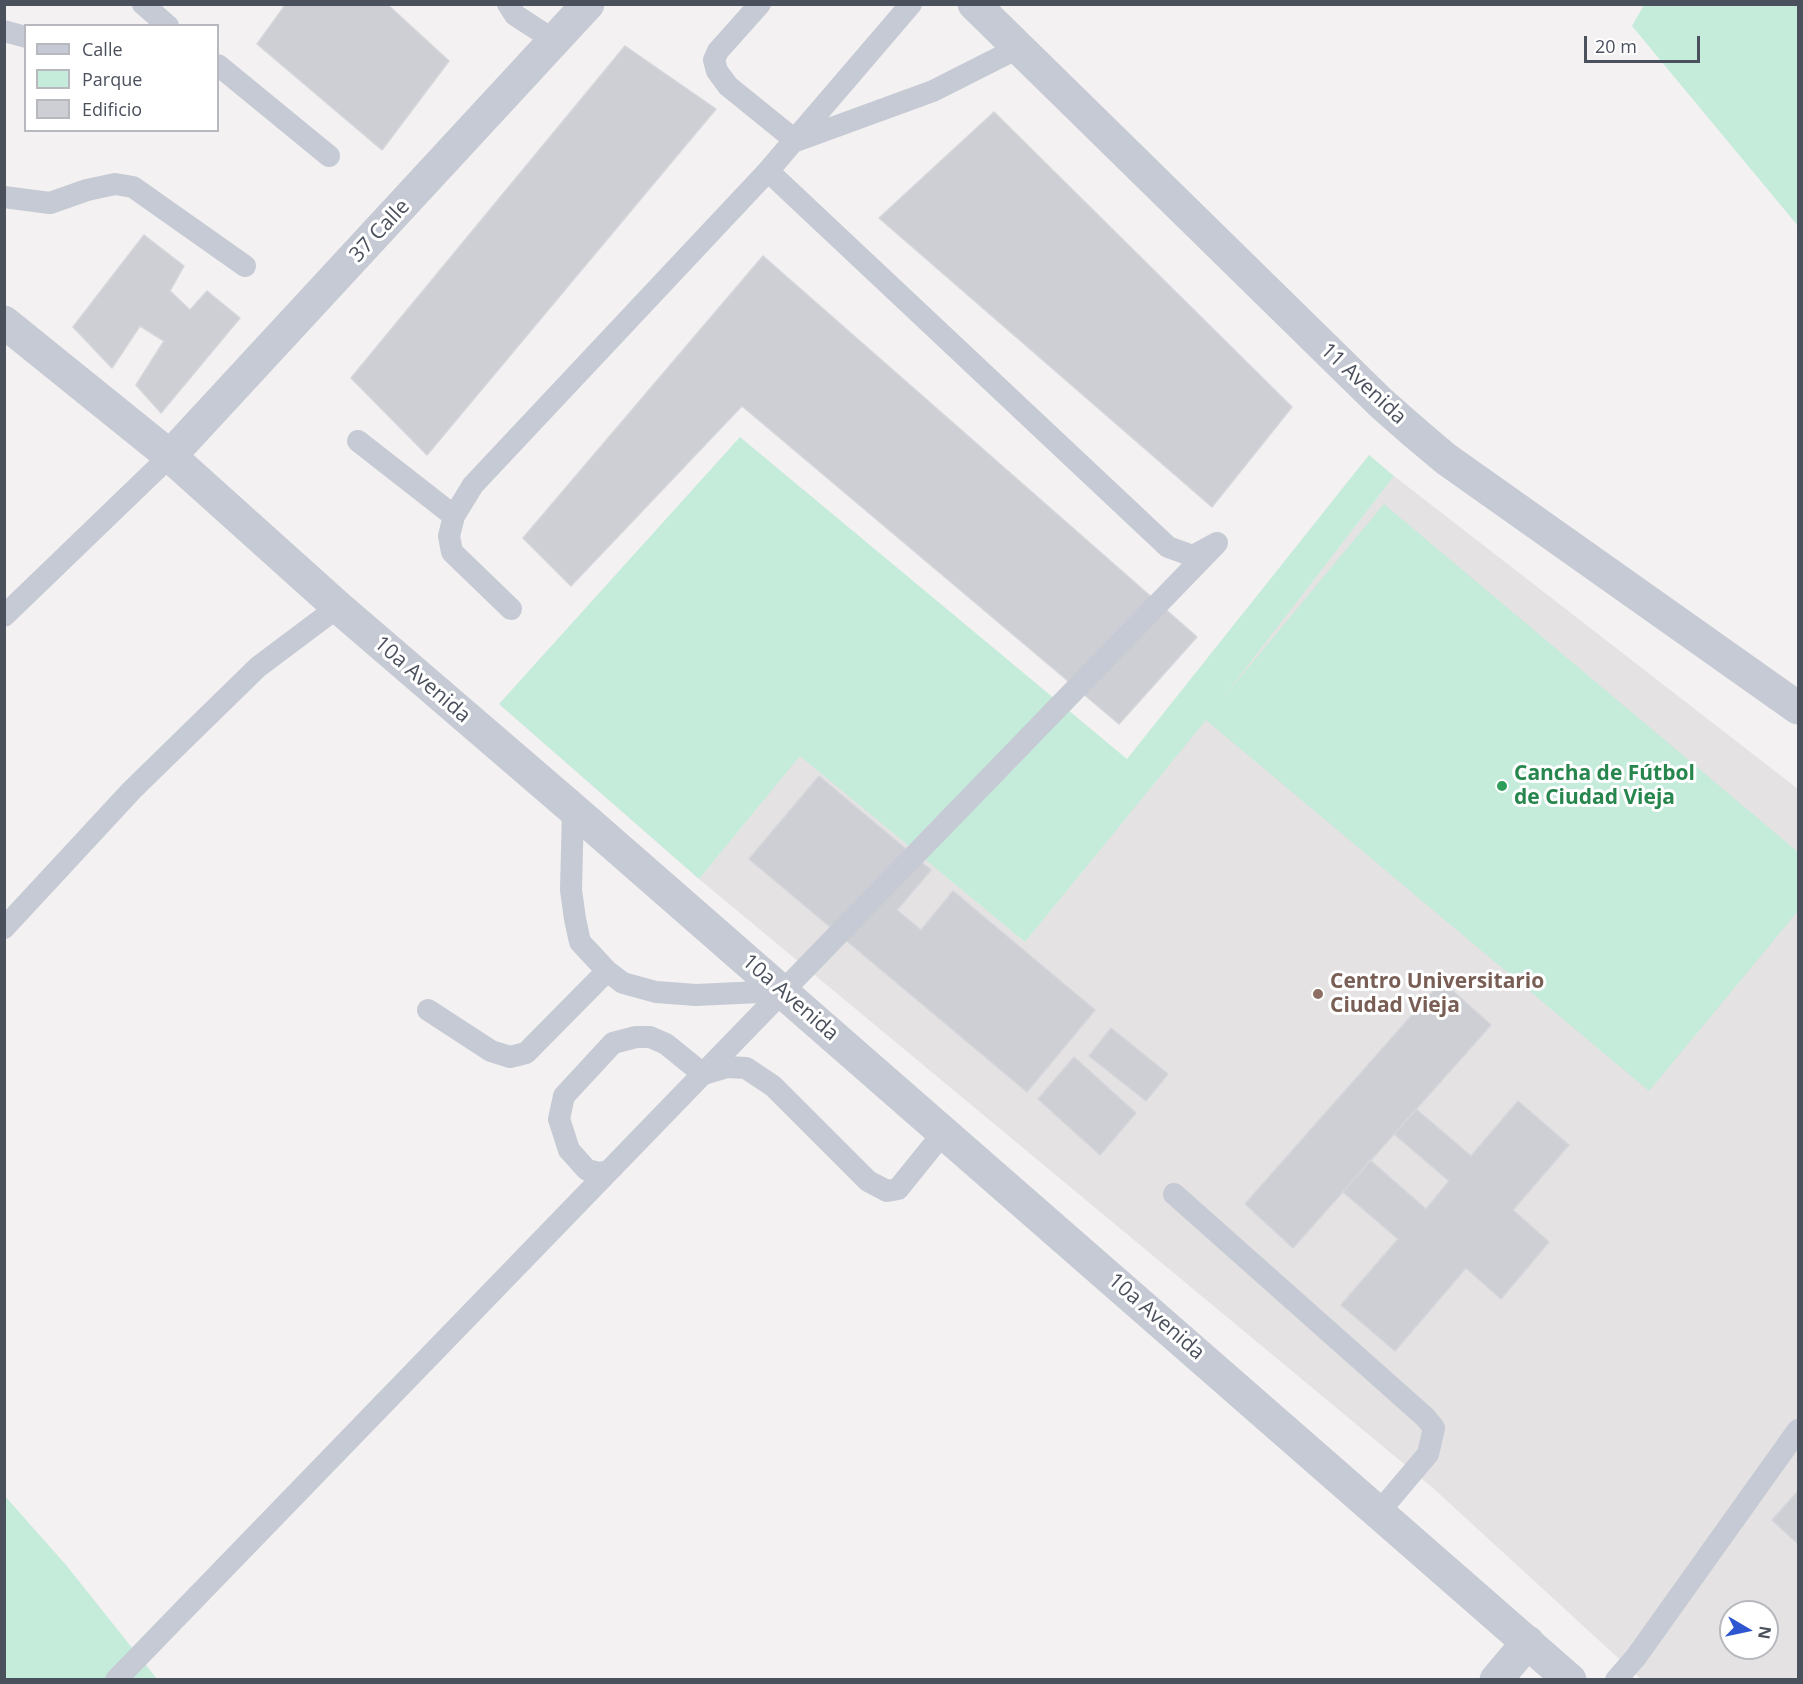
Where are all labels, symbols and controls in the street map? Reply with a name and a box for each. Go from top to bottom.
legend [24,24,219,132]
scale bar [1587,24,1702,62]
text: 20 m [1595,34,1637,58]
text: Calle [82,37,123,61]
text: Parque [82,67,142,91]
text: Edificio [82,97,142,121]
street label: 37 Calle [345,194,415,268]
street label: 11 Avenida [1315,338,1411,430]
street label: 10a Avenida [369,631,475,729]
place label: Cancha de Fútbol de Ciudad Vieja [1514,761,1695,811]
marker: Cancha de Fútbol de Ciudad Vieja [1495,779,1509,793]
street label: 10a Avenida [737,949,843,1047]
place label: Centro Universitario Ciudad Vieja [1330,969,1544,1019]
marker: Centro Universitario Ciudad Vieja [1311,987,1325,1001]
street label: 10a Avenida [1103,1268,1209,1366]
north arrow [1719,1600,1779,1660]
text: N [1753,1624,1777,1641]

